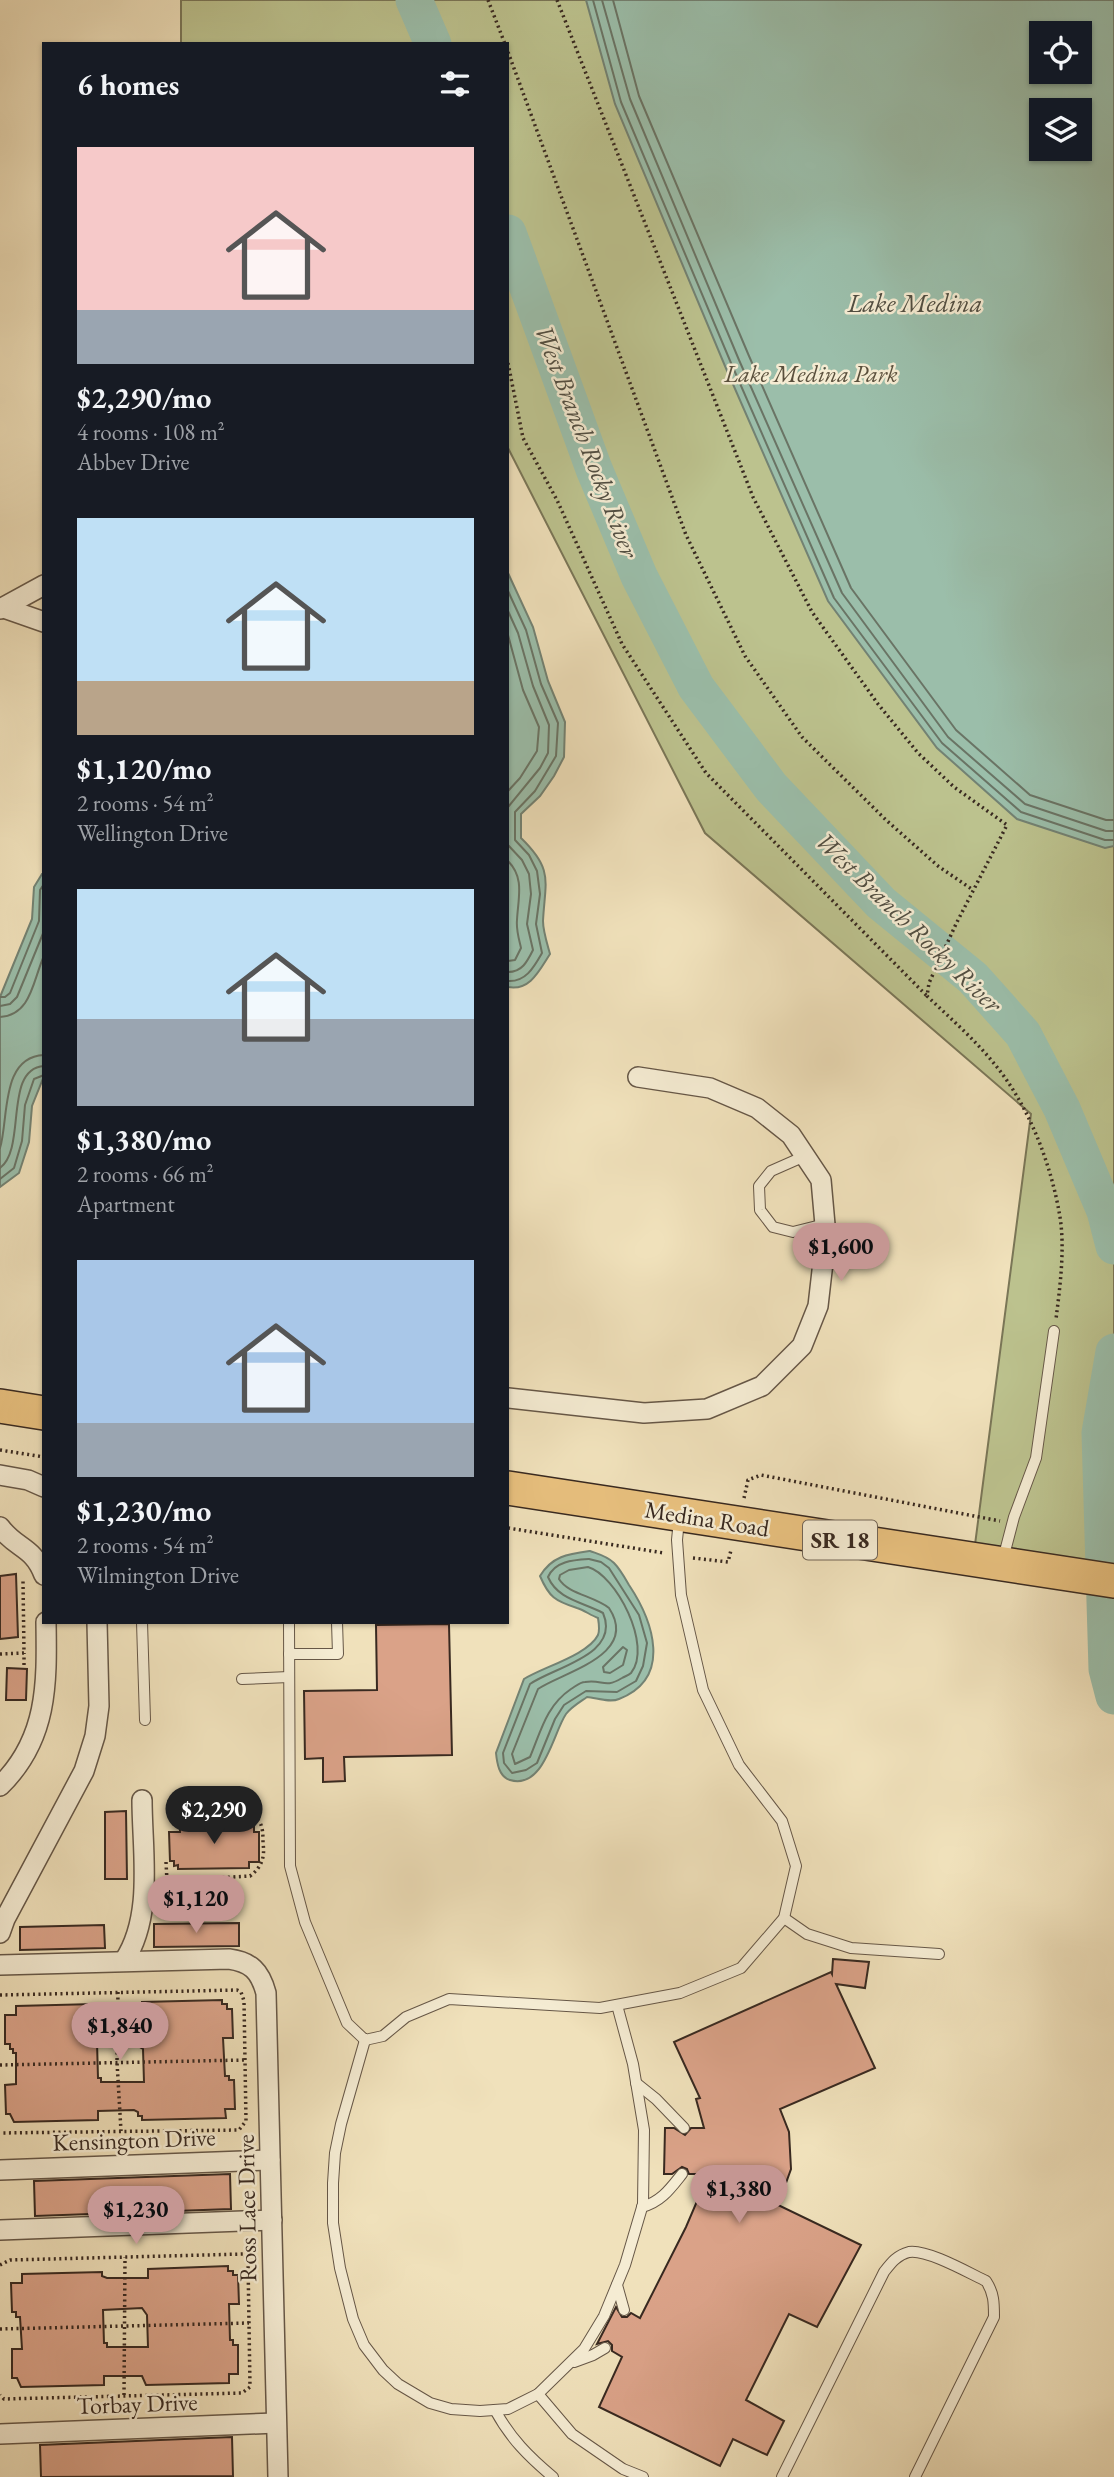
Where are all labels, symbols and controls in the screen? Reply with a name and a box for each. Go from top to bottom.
map controls [1029,21,1092,161]
button: locate [1029,21,1092,84]
text: 6 homes [77,65,179,104]
icon: filters [436,65,474,103]
button: layers [1029,98,1092,161]
icon: home [213,192,339,318]
water label: Lake Medina [846,286,983,320]
water label: West Branch Rocky River [527,320,647,563]
park label: Lake Medina Park [723,358,898,389]
text: $2,290/mo [77,378,211,417]
text: 4 rooms · 108 m² [77,417,225,447]
text: Abbev Drive [77,447,189,477]
icon: home [213,563,339,689]
text: $1,120/mo [77,749,211,788]
text: 2 rooms · 54 m² [77,788,214,818]
text: Wellington Drive [77,818,228,848]
water label: West Branch Rocky River [808,824,1010,1021]
icon: home [213,934,339,1060]
text: $1,380/mo [77,1120,211,1159]
text: 2 rooms · 66 m² [77,1159,214,1189]
text: Apartment [77,1189,175,1219]
pin: $1,600 [784,1224,898,1283]
text: $1,600 [809,1231,873,1261]
icon: home [213,1305,339,1431]
text: $1,230/mo [77,1491,211,1530]
street label: Medina Road [643,1493,772,1544]
road number: SR 18 [803,1520,877,1560]
text: 2 rooms · 54 m² [77,1530,214,1560]
text: Wilmington Drive [77,1560,239,1590]
pin: $2,290 [157,1786,271,1846]
text: $2,290 [182,1794,246,1824]
pin: $1,120 [139,1876,253,1935]
text: $1,120 [164,1883,228,1913]
pin: $1,840 [63,2002,177,2062]
text: $1,840 [88,2010,152,2040]
street label: Kensington Drive [52,2121,216,2158]
street label: Ross Lace Drive [230,2134,263,2282]
pin: $1,380 [682,2166,796,2225]
text: $1,380 [707,2173,771,2203]
pin: $1,230 [79,2186,193,2246]
text: $1,230 [104,2194,168,2224]
street label: Torbay Drive [76,2386,198,2421]

